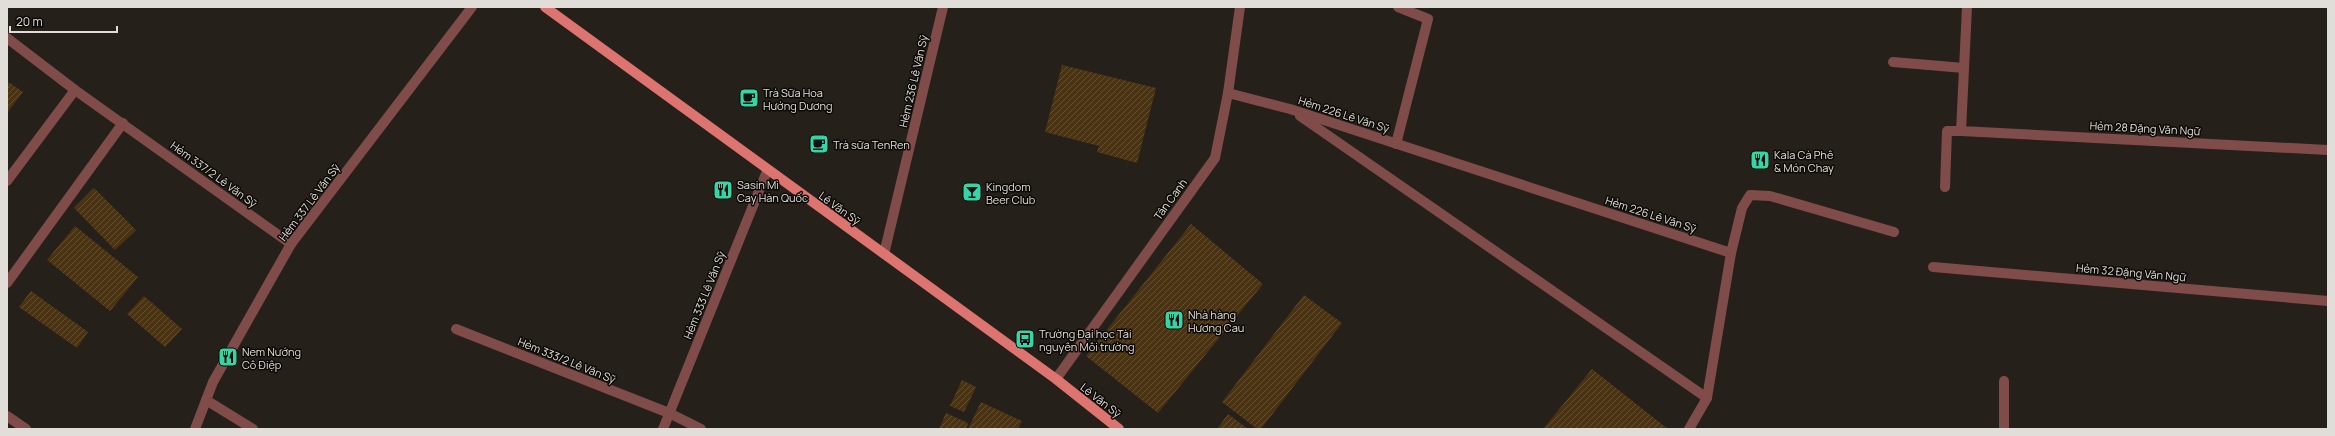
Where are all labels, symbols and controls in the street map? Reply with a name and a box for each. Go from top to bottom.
scale bar [10,8,117,34]
text: 20 m [16,13,43,30]
street label: Hẻm 236 Lê Văn Sỹ [895,33,931,129]
place label: Trà Sữa Hoa Hướng Dương [763,85,832,113]
cafe icon: Trà Sữa Hoa Hướng Dương [738,87,760,109]
street label: Hẻm 226 Lê Văn Sỹ [1297,92,1392,136]
street label: Hẻm 28 Đặng Văn Ngữ [2089,118,2201,138]
cafe icon: Trà sữa TenRen [808,133,830,155]
street label: Hẻm 337/2 Lê Văn Sỹ [168,137,260,211]
place label: Trà sữa TenRen [833,137,910,152]
place label: Kala Cà Phê & Món Chay [1774,147,1834,175]
restaurant icon: Kala Cà Phê & Món Chay [1749,149,1771,171]
street label: Hẻm 337 Lê Văn Sỹ [275,160,343,244]
street label: Tân Canh [1150,175,1190,223]
place label: Sasin Mì Cay Hàn Quốc [737,177,808,205]
restaurant icon: Sasin Mì Cay Hàn Quốc [712,179,734,201]
place label: Kingdom Beer Club [986,179,1036,207]
bar icon: Kingdom Beer Club [961,181,983,203]
street label: Lê Văn Sỹ [816,188,864,228]
street label: Hẻm 226 Lê Văn Sỹ [1604,192,1699,236]
street label: Hẻm 333 Lê Văn Sỹ [680,249,729,341]
street label: Hẻm 32 Đặng Văn Ngữ [2075,260,2187,284]
place label: Nhà hàng Hương Cau [1188,307,1244,335]
restaurant icon: Nhà hàng Hương Cau [1163,309,1185,331]
place label: Trường Đại học Tài nguyên Môi trường [1039,326,1135,354]
bus stop icon: Trường Đại học Tài nguyên Môi trường [1014,328,1036,350]
street label: Hẻm 333/2 Lê Văn Sỹ [516,334,618,387]
place label: Nem Nướng Cô Điệp [242,344,301,372]
restaurant icon: Nem Nướng Cô Điệp [217,346,239,368]
street label: Lê Văn Sỹ [1078,379,1125,421]

